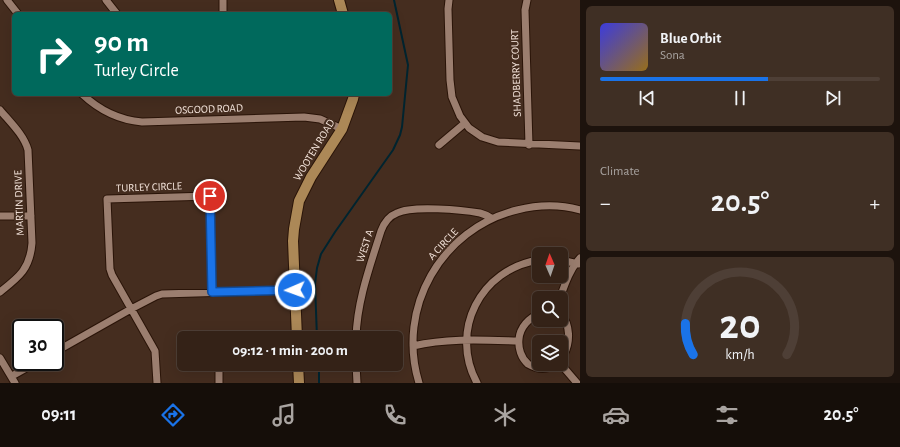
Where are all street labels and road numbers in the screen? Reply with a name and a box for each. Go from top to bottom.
street label: SHADBERRY COURT [509,28,523,117]
street label: OSGOOD ROAD [175,102,243,116]
street label: WOOTEN ROAD [291,117,337,183]
street label: MARTIN DRIVE [12,169,26,236]
street label: TURLEY CIRCLE [116,180,183,194]
street label: A CIRCLE [426,226,461,262]
street label: WEST A [355,228,376,264]

